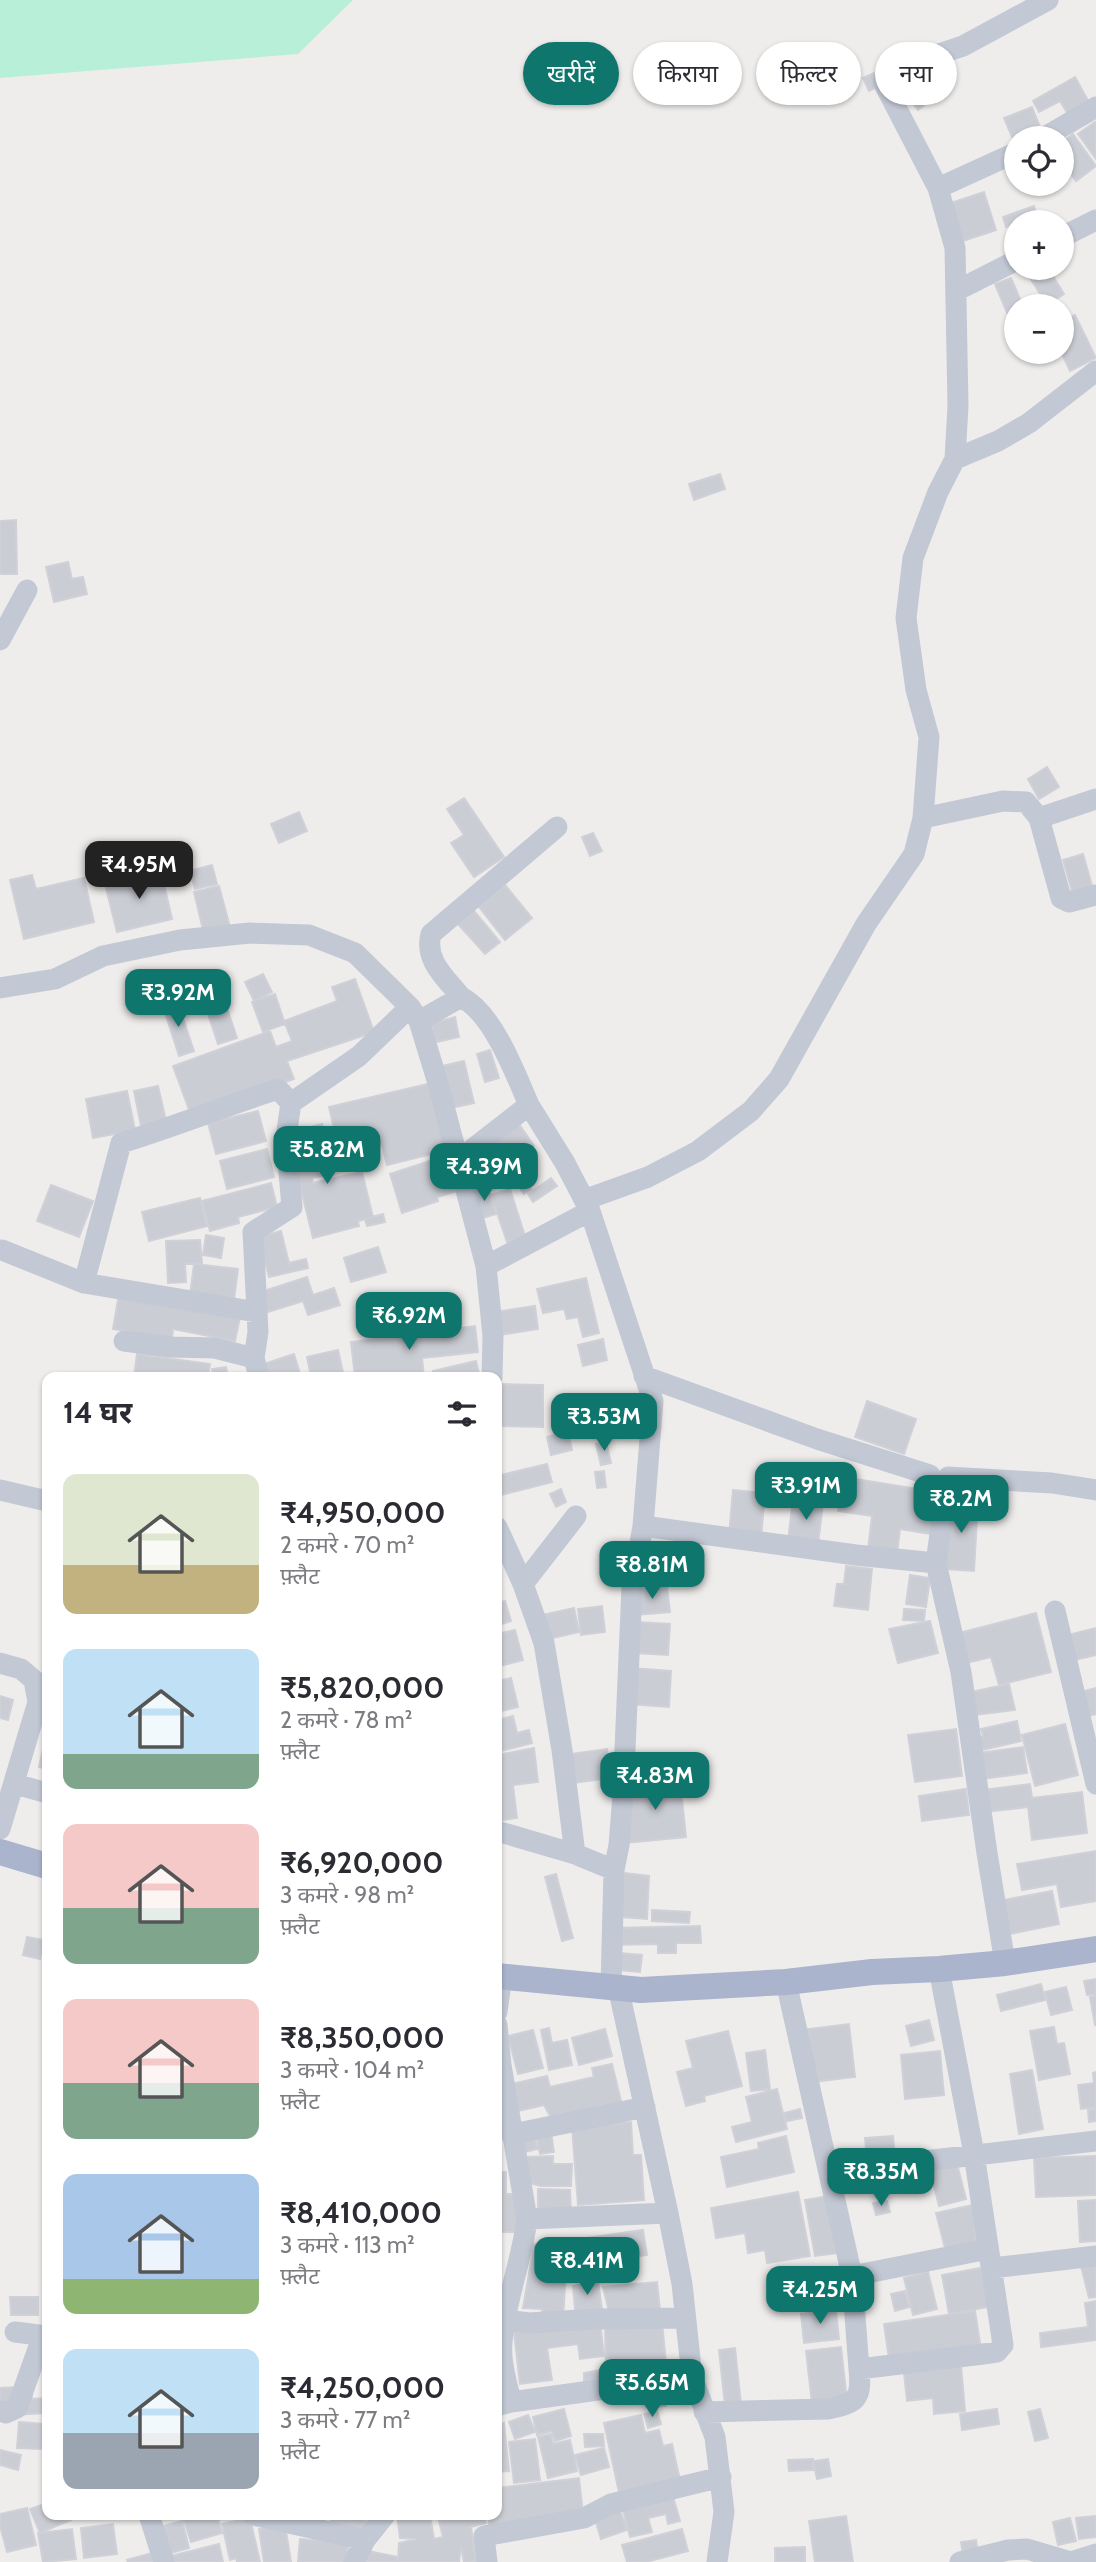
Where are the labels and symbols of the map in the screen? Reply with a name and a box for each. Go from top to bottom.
pin: ₹4.95M [82,842,196,901]
pin: ₹3.92M [121,970,235,1029]
pin: ₹5.82M [270,1126,384,1186]
pin: ₹4.39M [427,1144,541,1203]
pin: ₹6.92M [352,1292,466,1352]
pin: ₹3.53M [547,1394,661,1453]
pin: ₹3.91M [749,1462,863,1522]
pin: ₹8.2M [912,1476,1010,1535]
pin: ₹8.81M [595,1542,709,1601]
pin: ₹4.83M [598,1752,712,1812]
pin: ₹8.35M [824,2148,938,2208]
pin: ₹8.41M [530,2238,644,2297]
pin: ₹4.25M [763,2266,877,2326]
pin: ₹5.65M [595,2360,709,2419]

